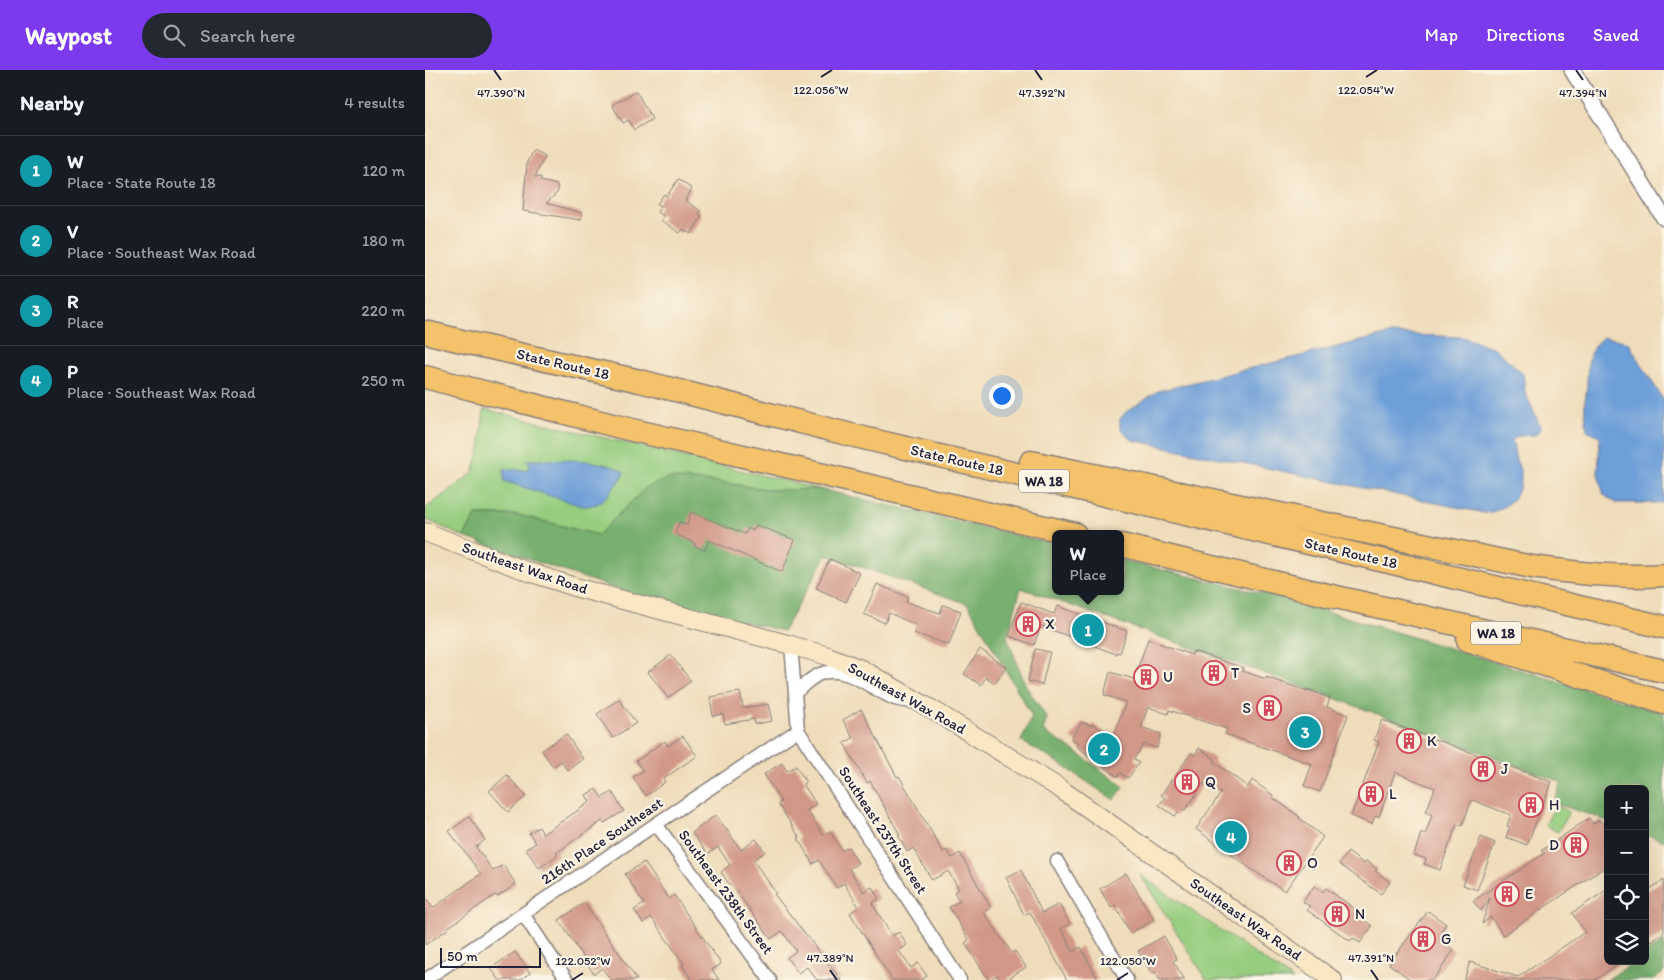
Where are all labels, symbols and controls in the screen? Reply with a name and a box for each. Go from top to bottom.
search box [142,13,492,58]
text: Waypost [25,21,112,50]
icon: search [160,21,188,49]
text: Search here [200,24,295,47]
text: Map [1425,24,1458,46]
text: Directions [1486,24,1565,46]
text: Saved [1593,24,1639,46]
text: 122.056°W [794,83,849,97]
text: 122.054°W [1338,83,1394,97]
text: 47.390°N [477,86,525,100]
text: 47.392°N [1019,86,1065,100]
text: 47.394°N [1559,86,1607,100]
text: Nearby [20,90,84,115]
text: 4 results [344,93,405,112]
text: W [67,150,83,173]
text: 1 [32,161,40,180]
text: 120 m [362,161,405,180]
text: Place · State Route 18 [67,173,216,192]
text: V [67,220,78,243]
text: 2 [32,231,40,250]
text: 180 m [362,231,405,250]
text: Place · Southeast Wax Road [67,243,256,262]
text: R [67,290,78,313]
text: 3 [32,301,40,320]
text: 220 m [361,301,405,320]
text: Place [67,313,104,332]
street label: State Route 18 [515,345,611,383]
text: P [67,360,78,383]
text: 4 [31,371,41,390]
text: 250 m [361,371,405,390]
text: Place · Southeast Wax Road [67,383,256,402]
your location [989,383,1015,409]
street label: State Route 18 [909,441,1005,479]
road number: WA 18 [1019,470,1069,492]
popup [1052,530,1124,595]
street label: State Route 18 [1303,534,1399,572]
street label: Southeast Wax Road [460,538,590,598]
text: W [1070,542,1086,565]
text: Place [1070,565,1106,584]
building icon: X [1015,611,1041,637]
pin: 1 [1072,611,1104,649]
place label: X [1045,615,1055,633]
road number: WA 18 [1471,622,1521,644]
street label: Southeast Wax Road [845,658,969,738]
building icon: T [1201,660,1227,686]
building icon: U [1133,664,1159,690]
place label: T [1231,664,1240,682]
place label: U [1163,668,1173,686]
building icon: S [1256,695,1282,721]
place label: S [1243,699,1251,717]
pin: 3 [1289,713,1321,751]
building icon: K [1396,728,1422,754]
pin: 2 [1088,730,1120,768]
place label: K [1427,732,1437,750]
building icon: J [1470,756,1496,782]
place label: J [1501,760,1508,778]
street label: Southeast 237th Street [835,763,931,897]
building icon: Q [1174,769,1200,795]
place label: Q [1205,773,1216,791]
building icon: L [1358,781,1384,807]
place label: L [1389,785,1397,803]
map controls [1604,785,1649,965]
button: + [1604,785,1649,830]
building icon: H [1518,792,1544,818]
street label: 216th Place Southeast [538,793,667,888]
place label: H [1549,796,1559,814]
pin: 4 [1215,818,1247,856]
street label: Southeast 238th Street [675,826,777,958]
button: − [1604,830,1649,875]
building icon: D [1563,832,1589,858]
place label: D [1549,836,1559,854]
building icon: O [1276,850,1302,876]
place label: O [1307,854,1318,872]
street label: Southeast Wax Road [1187,874,1305,964]
button: locate [1604,875,1649,920]
building icon: E [1494,881,1520,907]
place label: E [1525,885,1533,903]
building icon: N [1324,901,1350,927]
place label: N [1355,905,1365,923]
button: layers [1604,920,1649,965]
building icon: G [1410,926,1436,952]
place label: G [1441,930,1451,948]
scale bar [440,945,541,968]
text: 50 m [447,948,478,965]
text: 47.389°N [806,951,854,965]
text: 47.391°N [1348,951,1394,965]
text: 122.052°W [556,954,610,968]
text: 122.050°W [1100,954,1156,968]

